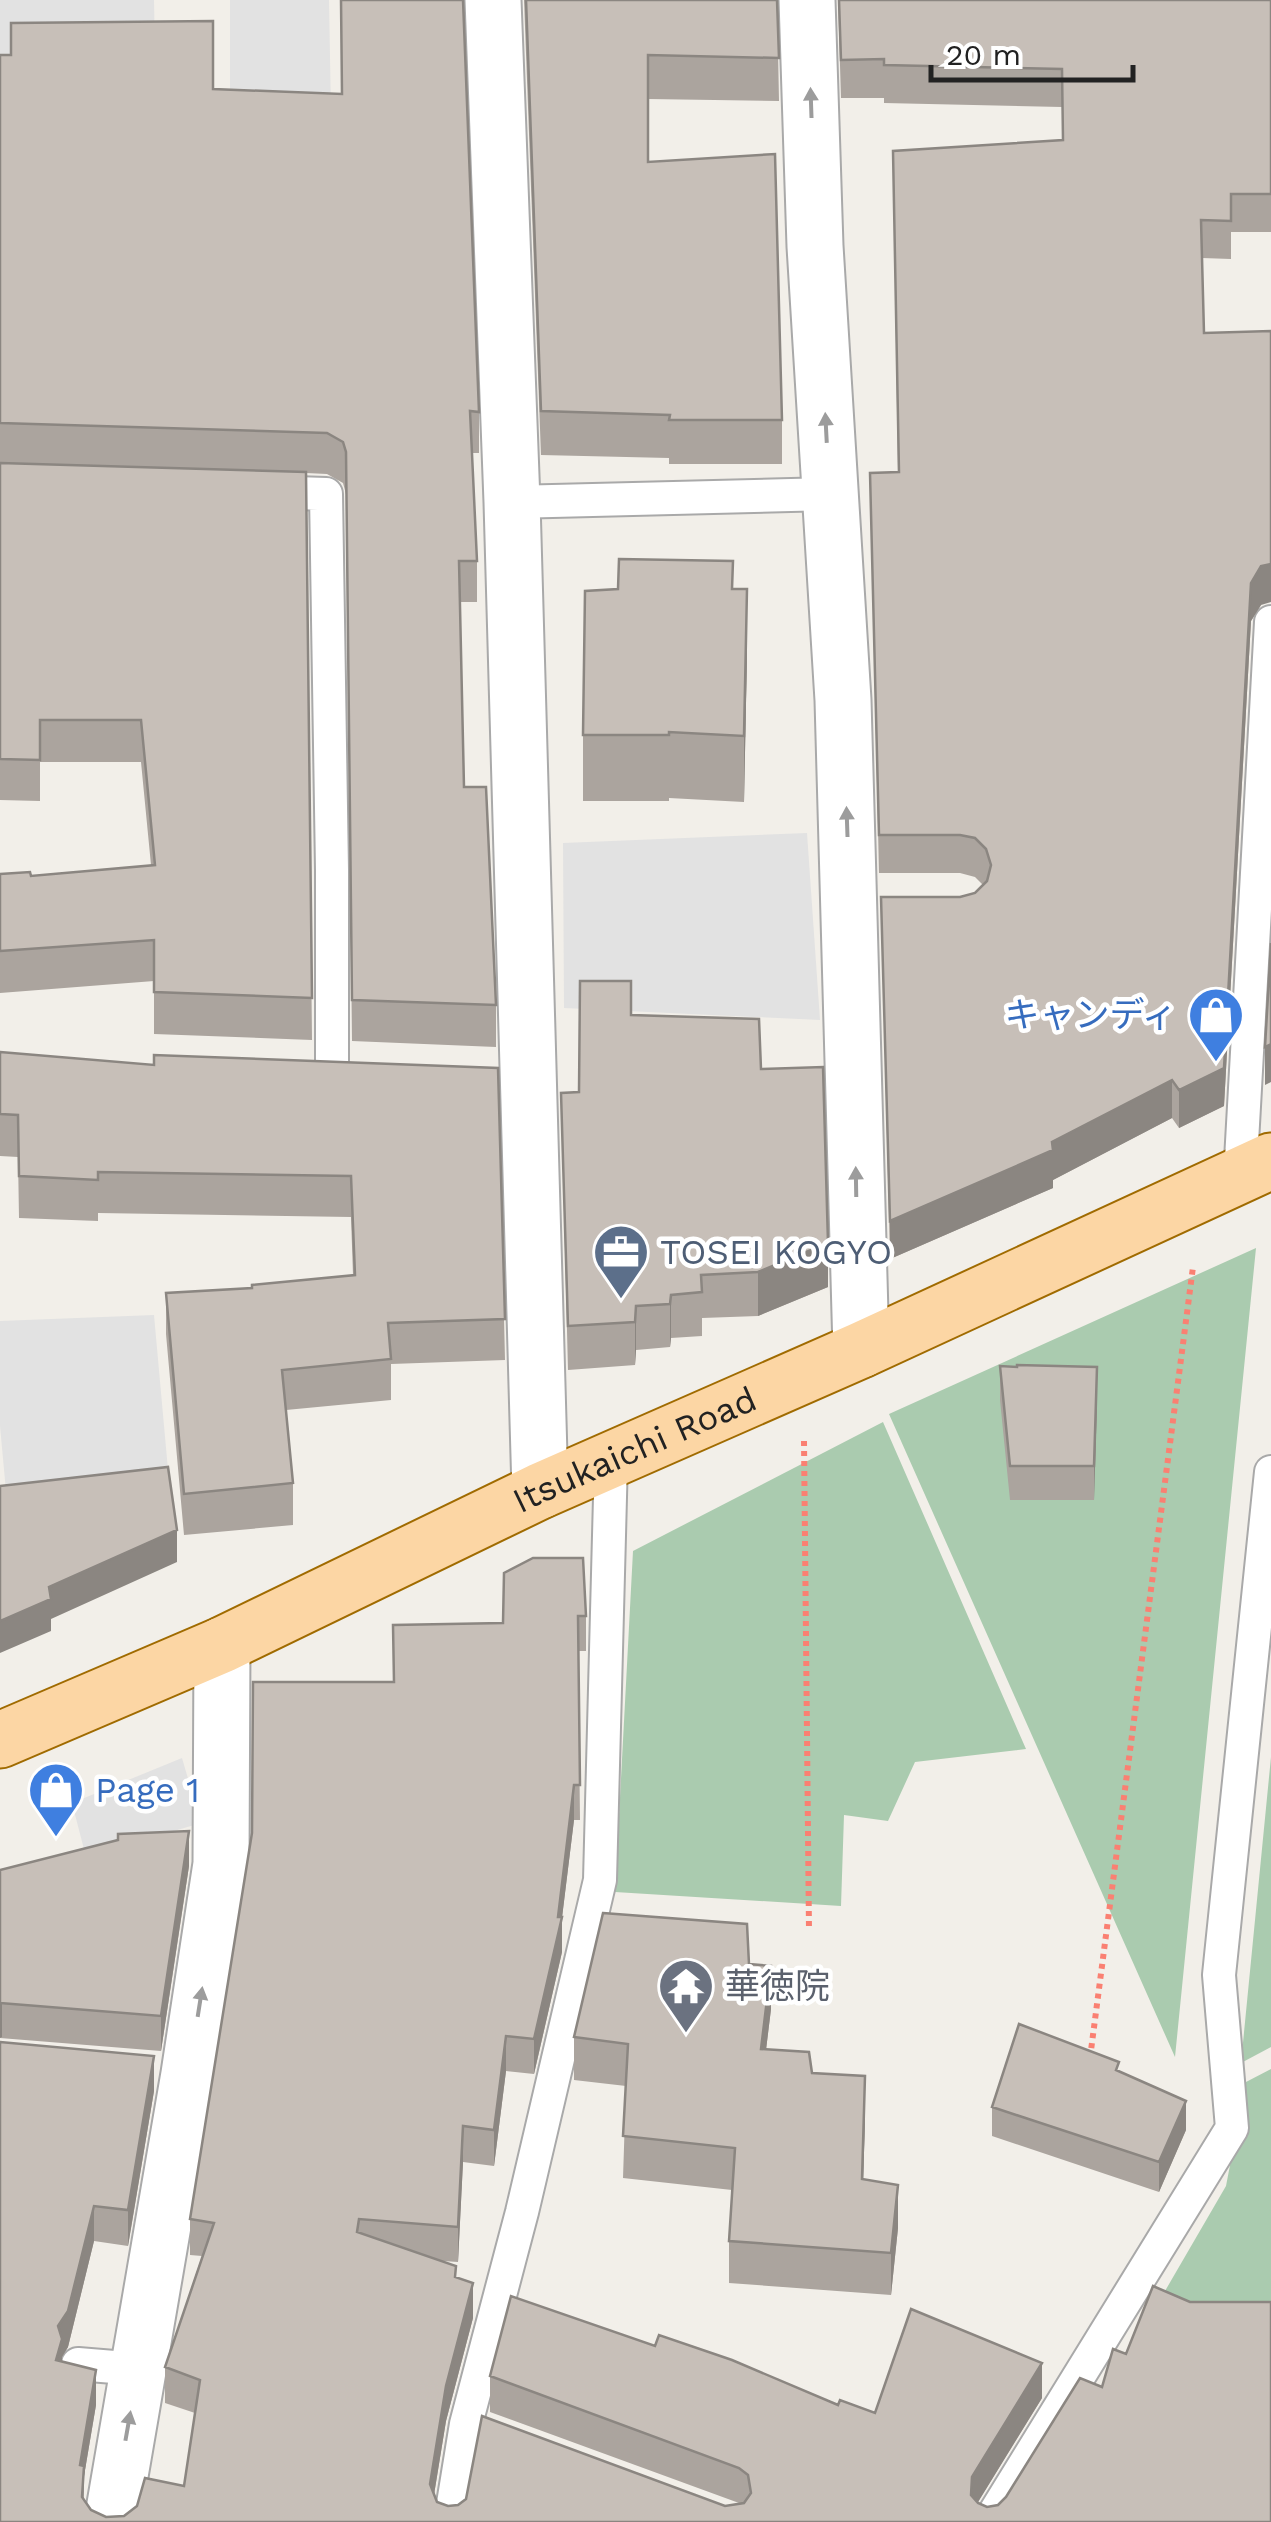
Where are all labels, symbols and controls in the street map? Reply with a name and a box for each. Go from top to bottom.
scale bar [931,20,1134,82]
text: 20 m [946,37,1021,72]
one-way arrow [802,87,818,119]
one-way arrow [818,411,834,443]
one-way arrow [838,806,854,838]
shop icon: キャンディ [1186,985,1246,1064]
place label: キャンディ [1004,994,1177,1036]
one-way arrow [848,1166,864,1198]
office icon: TOSEI KOGYO [591,1222,651,1301]
place label: TOSEI KOGYO [660,1231,892,1273]
street label: Itsukaichi Road [506,1378,763,1522]
shop icon: Page 1 [26,1760,86,1839]
place label: Page 1 [95,1769,200,1811]
temple icon: 華徳院 [656,1956,716,2035]
place label: 華徳院 [725,1965,830,2007]
one-way arrow [193,1986,208,2017]
one-way arrow [121,2410,136,2441]

